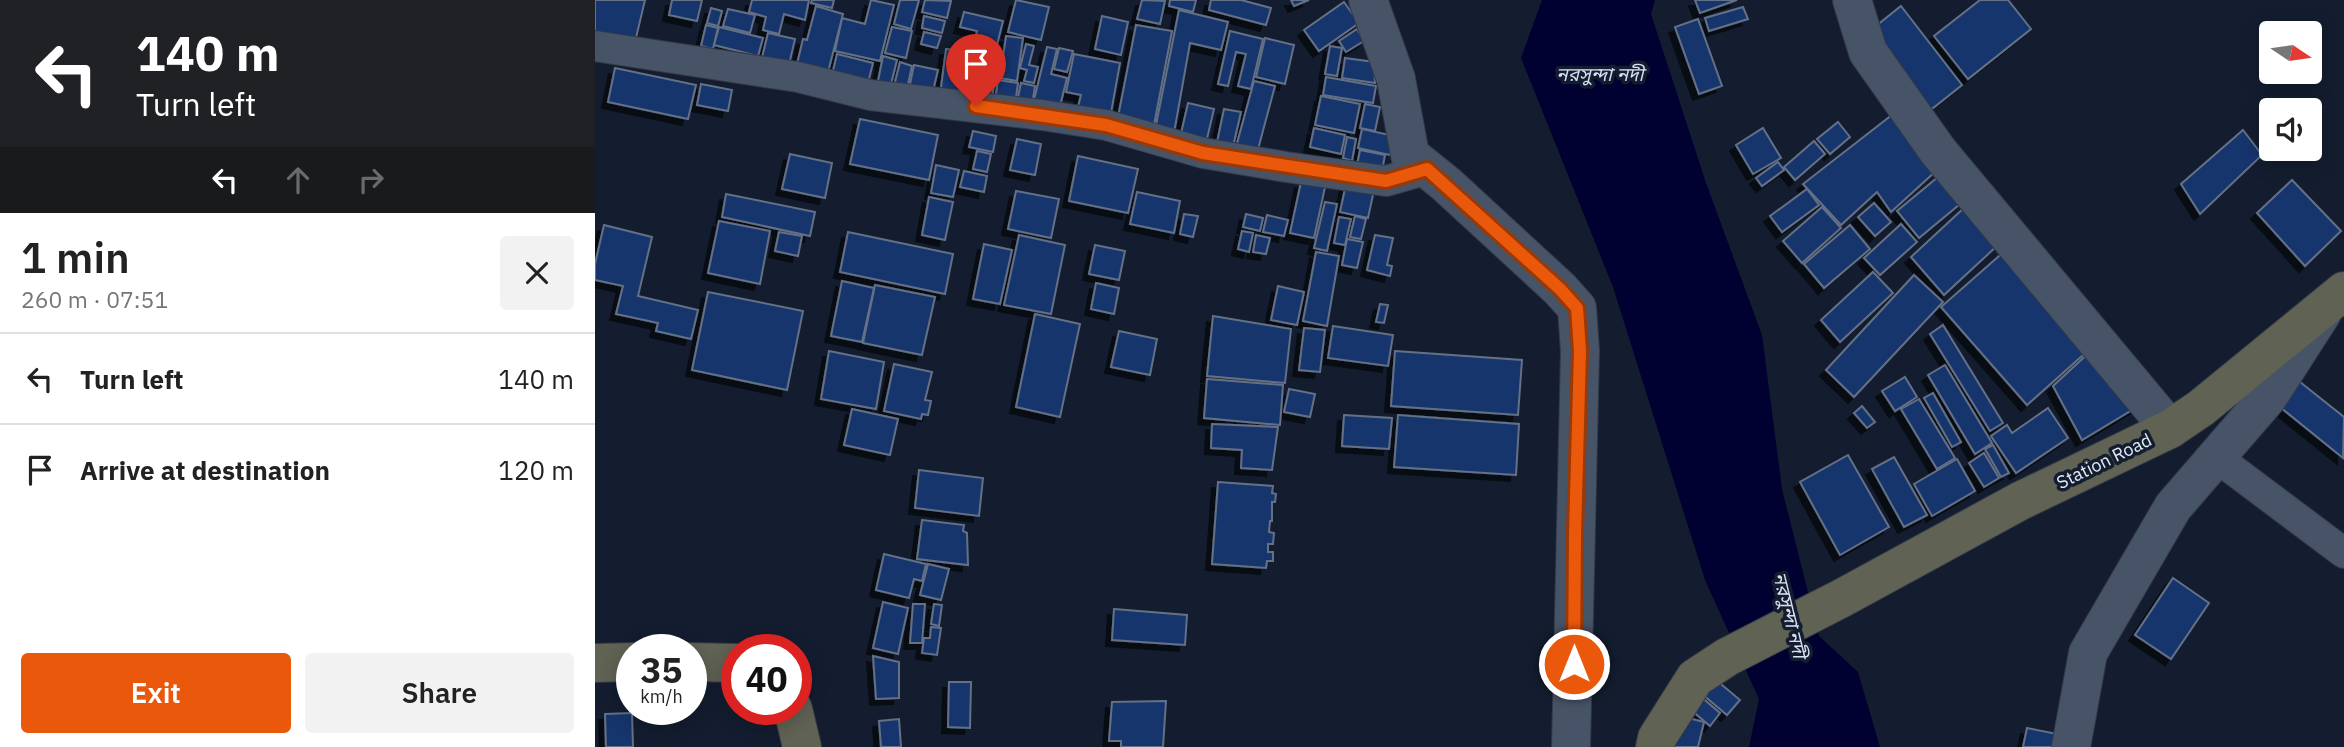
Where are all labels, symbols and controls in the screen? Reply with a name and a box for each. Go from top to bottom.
text: 140 m [136,21,280,84]
north arrow [2259,21,2322,84]
map controls [2259,21,2322,161]
icon: left [21,28,112,119]
pin [946,34,1006,106]
icon: arrive [957,45,995,83]
water label: নরসুন্দা নদী [1556,62,1648,86]
text: Turn left [136,83,256,125]
button: sound [2259,98,2322,161]
icon: left [206,161,244,199]
icon: ahead [279,161,317,199]
icon: right [352,161,390,199]
text: 1 min [21,230,130,285]
button: close [500,236,574,310]
text: 260 m · 07:51 [21,284,168,314]
icon: left [21,360,59,398]
text: Turn left [80,362,183,396]
text: 140 m [498,362,574,396]
street label: Station Road [2053,428,2155,494]
icon: arrive [21,451,59,489]
text: Arrive at destination [80,453,330,487]
text: 120 m [498,453,574,487]
water label: নরসুন্দা নদী [1768,570,1813,664]
position arrow [1537,627,1611,701]
speed limit sign: 40 [721,634,812,725]
text: 35 [640,647,683,693]
button: Exit [21,653,291,733]
button: Share [305,653,574,733]
text: km/h [640,685,683,708]

